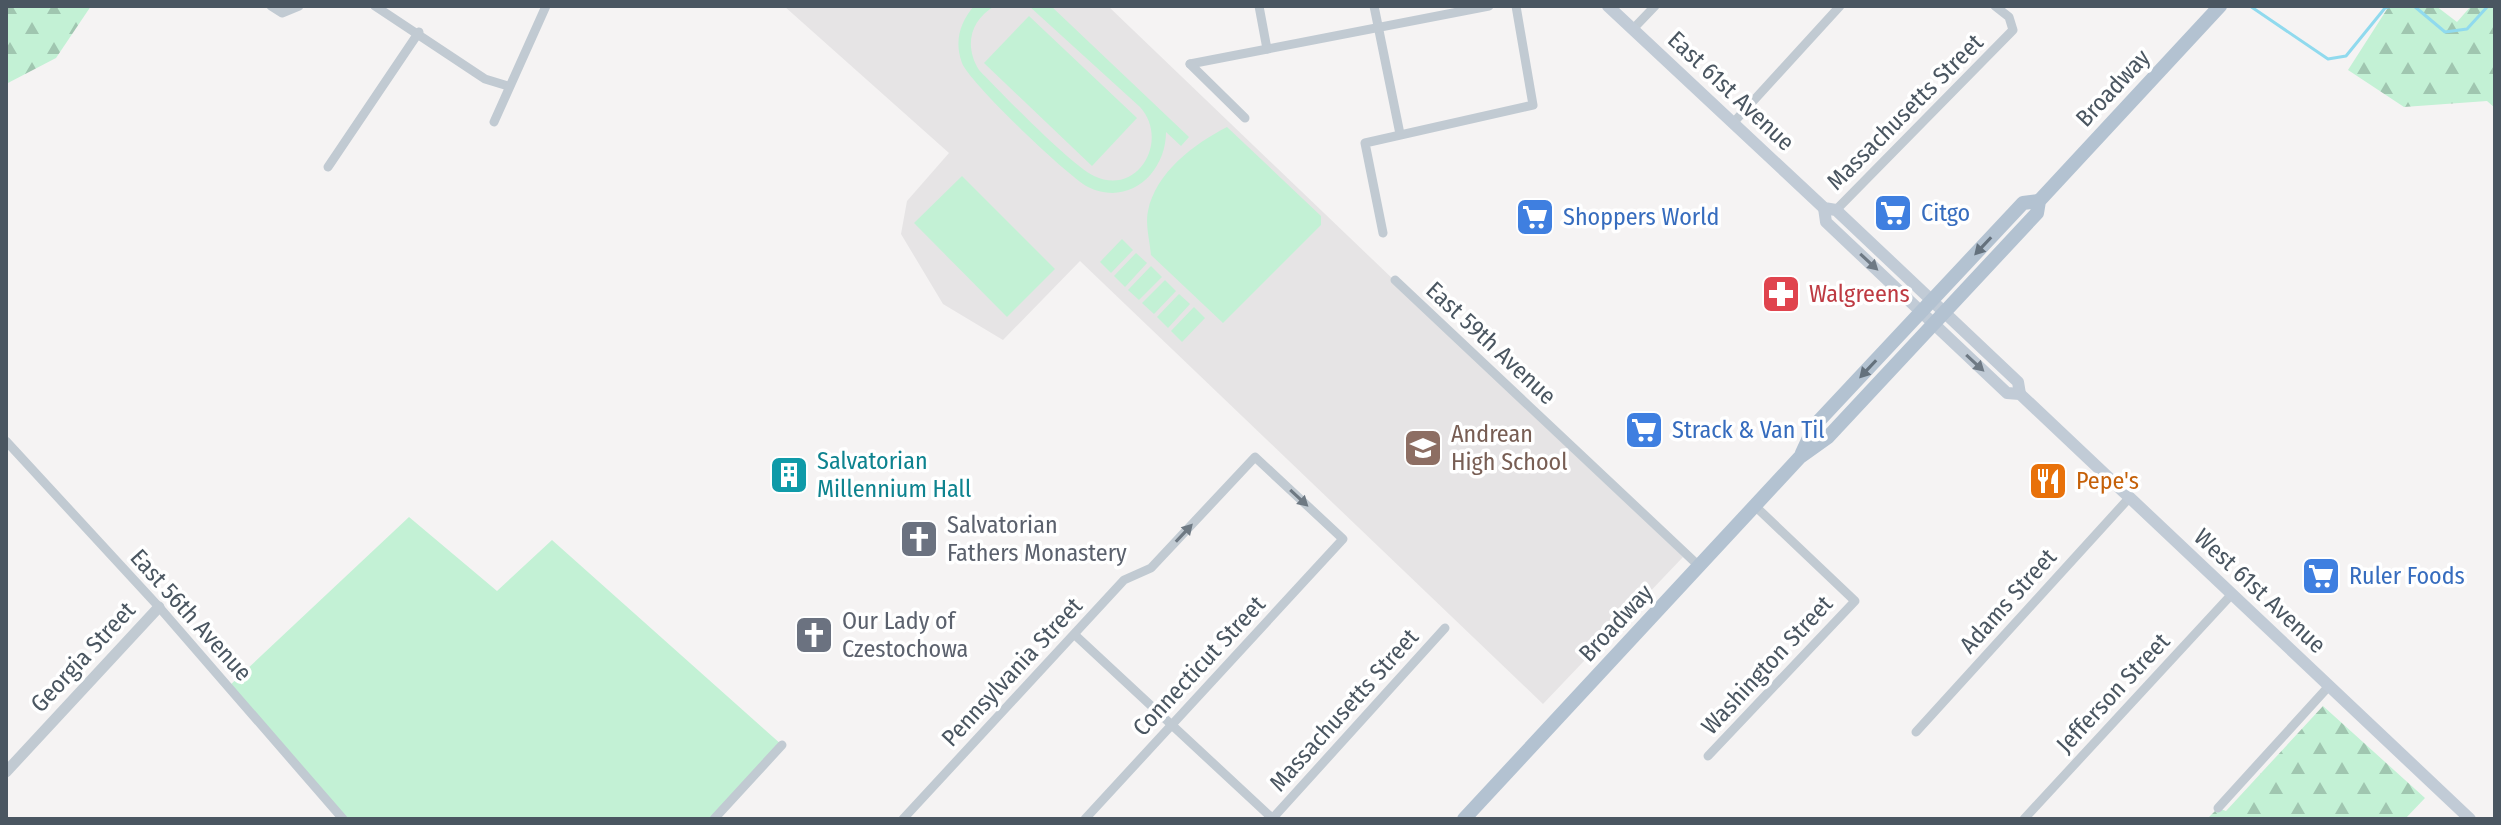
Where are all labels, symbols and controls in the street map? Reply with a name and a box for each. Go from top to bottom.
street label: East 61st Avenue [1662,25,1800,157]
street label: Massachusetts Street [1821,28,1989,196]
street label: Broadway [2070,43,2156,132]
supermarket icon: Citgo [1872,192,1914,234]
supermarket icon: Shoppers World [1514,196,1556,238]
place label: Citgo [1921,199,1970,227]
place label: Shoppers World [1563,203,1719,231]
one-way arrow [1975,236,1993,255]
one-way arrow [1859,253,1878,271]
pharmacy icon: Walgreens [1760,273,1802,315]
street label: East 59th Avenue [1420,276,1562,410]
place label: Walgreens [1809,280,1910,308]
one-way arrow [1965,354,1984,372]
one-way arrow [1860,359,1878,378]
supermarket icon: Strack & Van Til [1623,409,1665,451]
place label: Strack & Van Til [1672,416,1825,444]
place label: Andrean High School [1451,420,1568,476]
school or university icon: Andrean High School [1402,427,1444,469]
place label: Salvatorian Millennium Hall [817,447,971,503]
building icon: Salvatorian Millennium Hall [768,454,810,496]
restaurant icon: Pepe's [2027,460,2069,502]
place label: Pepe's [2076,467,2139,495]
one-way arrow [1290,489,1309,507]
place label: Salvatorian Fathers Monastery [947,511,1127,567]
church icon: Salvatorian Fathers Monastery [898,518,940,560]
street label: West 61st Avenue [2189,523,2331,659]
one-way arrow [1174,524,1193,543]
street label: East 56th Avenue [125,543,257,687]
street label: Adams Street [1954,543,2062,659]
supermarket icon: Ruler Foods [2300,555,2342,597]
place label: Ruler Foods [2349,562,2465,590]
street label: Broadway [1573,578,1659,667]
street label: Connecticut Street [1127,590,1271,742]
street label: Washington Street [1696,590,1838,740]
street label: Pennsylvania Street [936,592,1088,752]
street label: Georgia Street [25,596,141,718]
place label: Our Lady of Czestochowa [842,607,968,663]
church icon: Our Lady of Czestochowa [793,614,835,656]
street label: Massachusetts Street [1264,623,1424,797]
street label: Jefferson Street [2051,627,2175,758]

